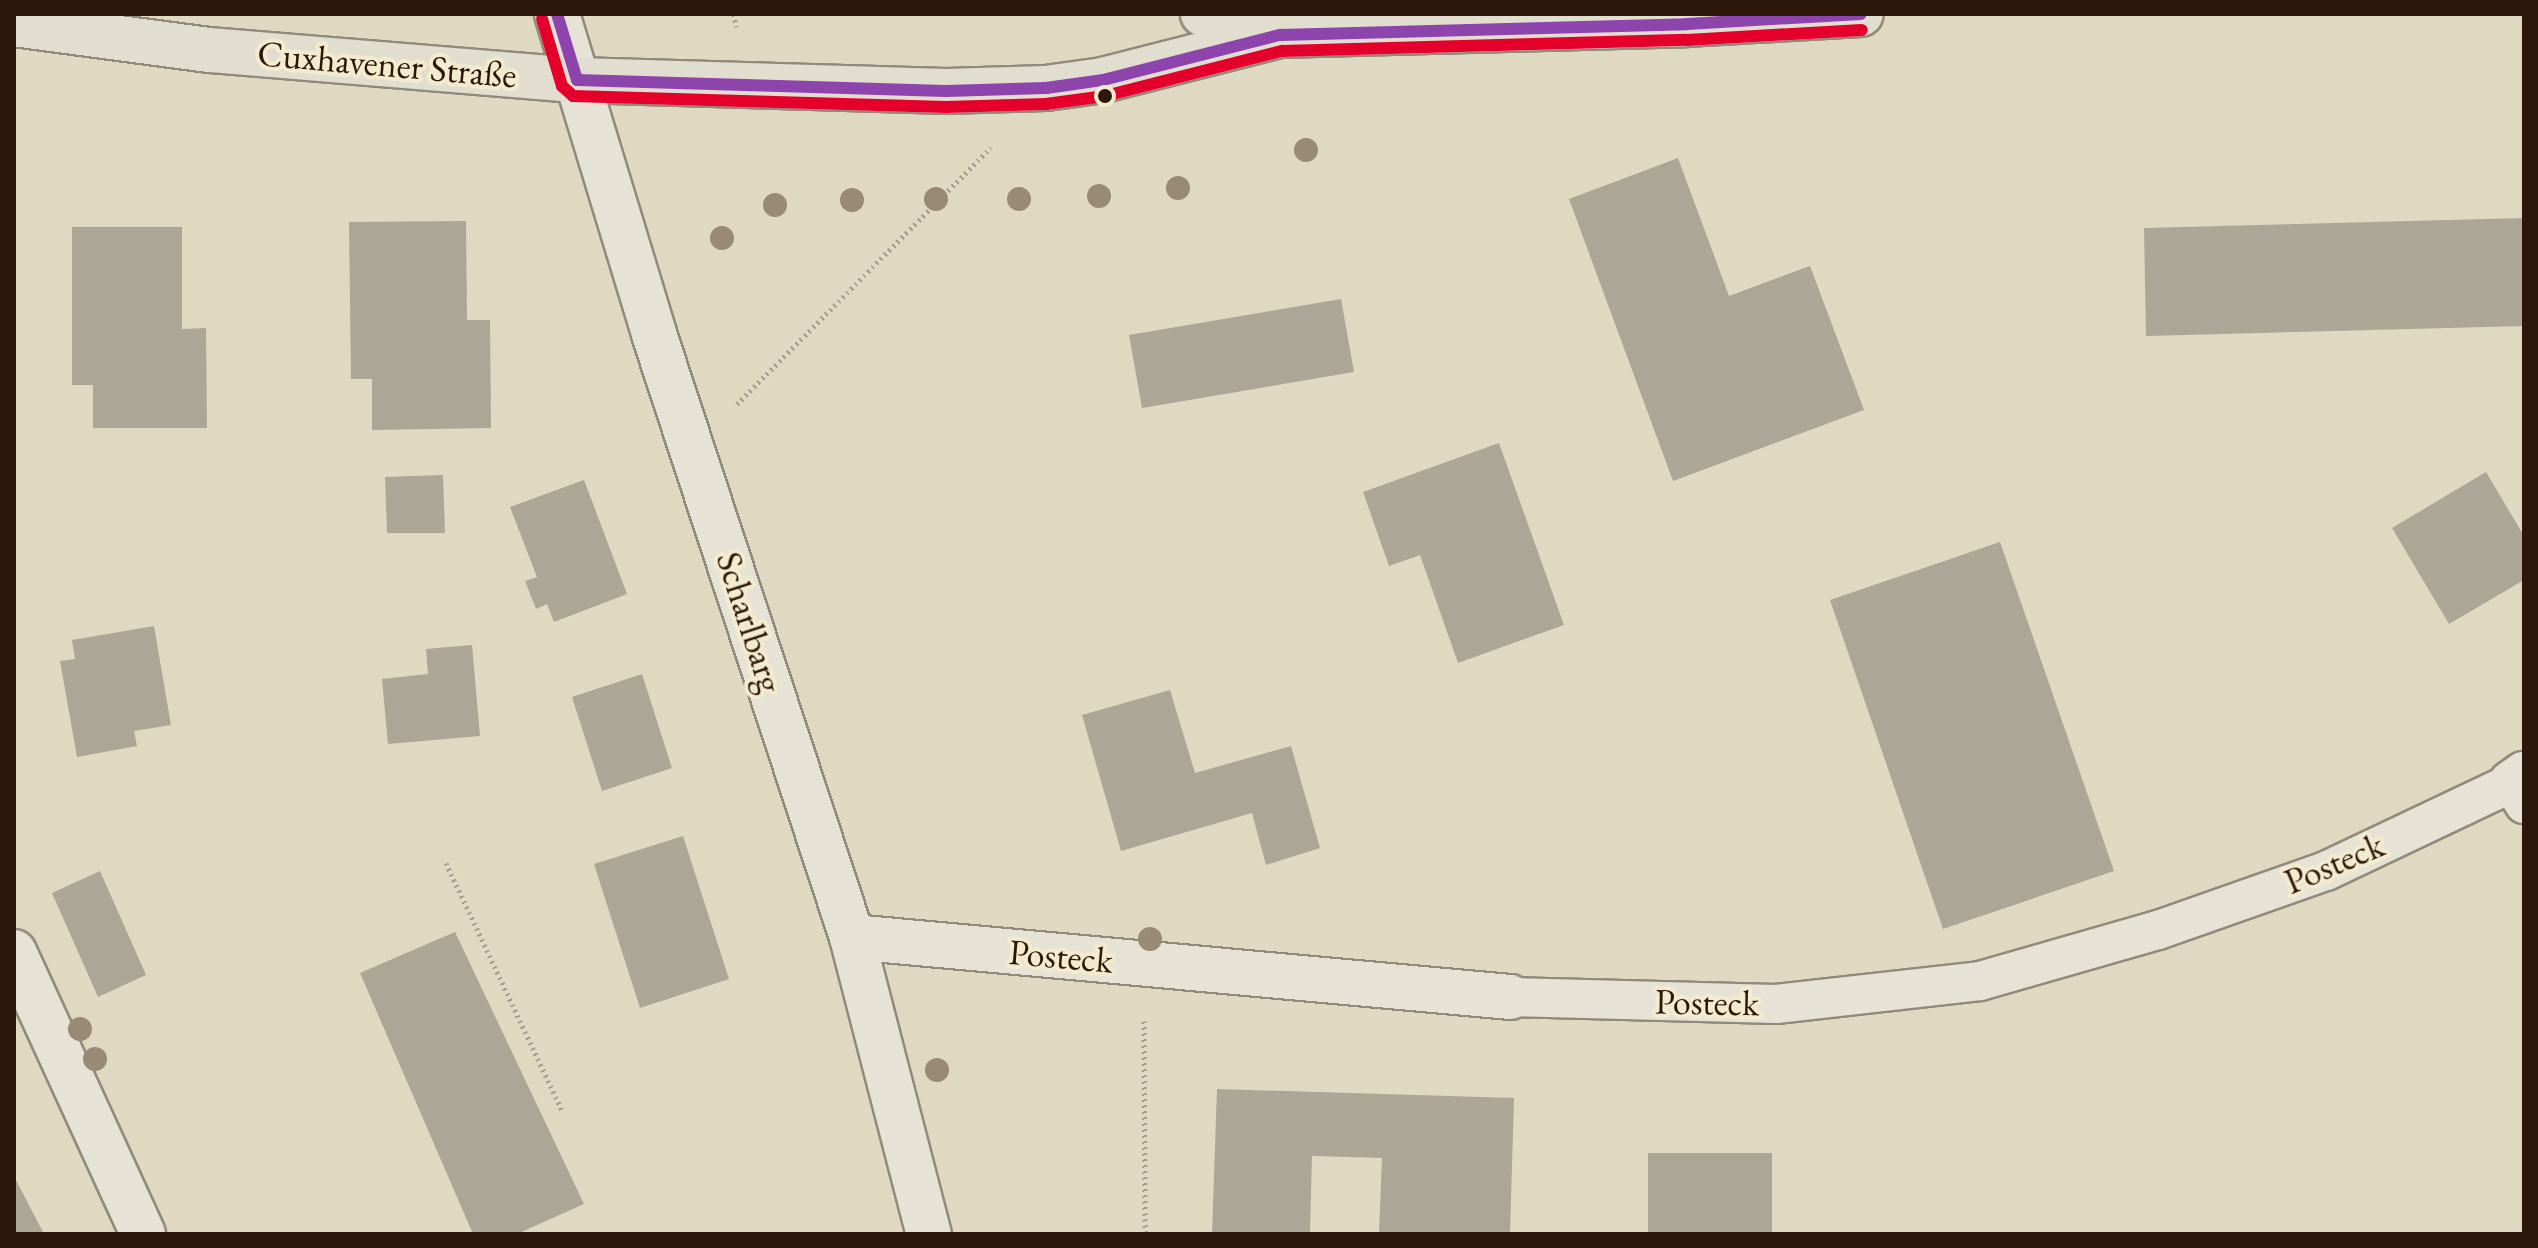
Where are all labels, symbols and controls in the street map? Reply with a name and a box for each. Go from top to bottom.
street label: Cuxhavener Straße [256,31,518,97]
unlabelled marker [1097,88,1113,104]
street label: Scharlbarg [707,546,793,698]
street label: Posteck [2278,823,2390,903]
street label: Posteck [1007,930,1115,982]
street label: Posteck [1655,979,1759,1025]

